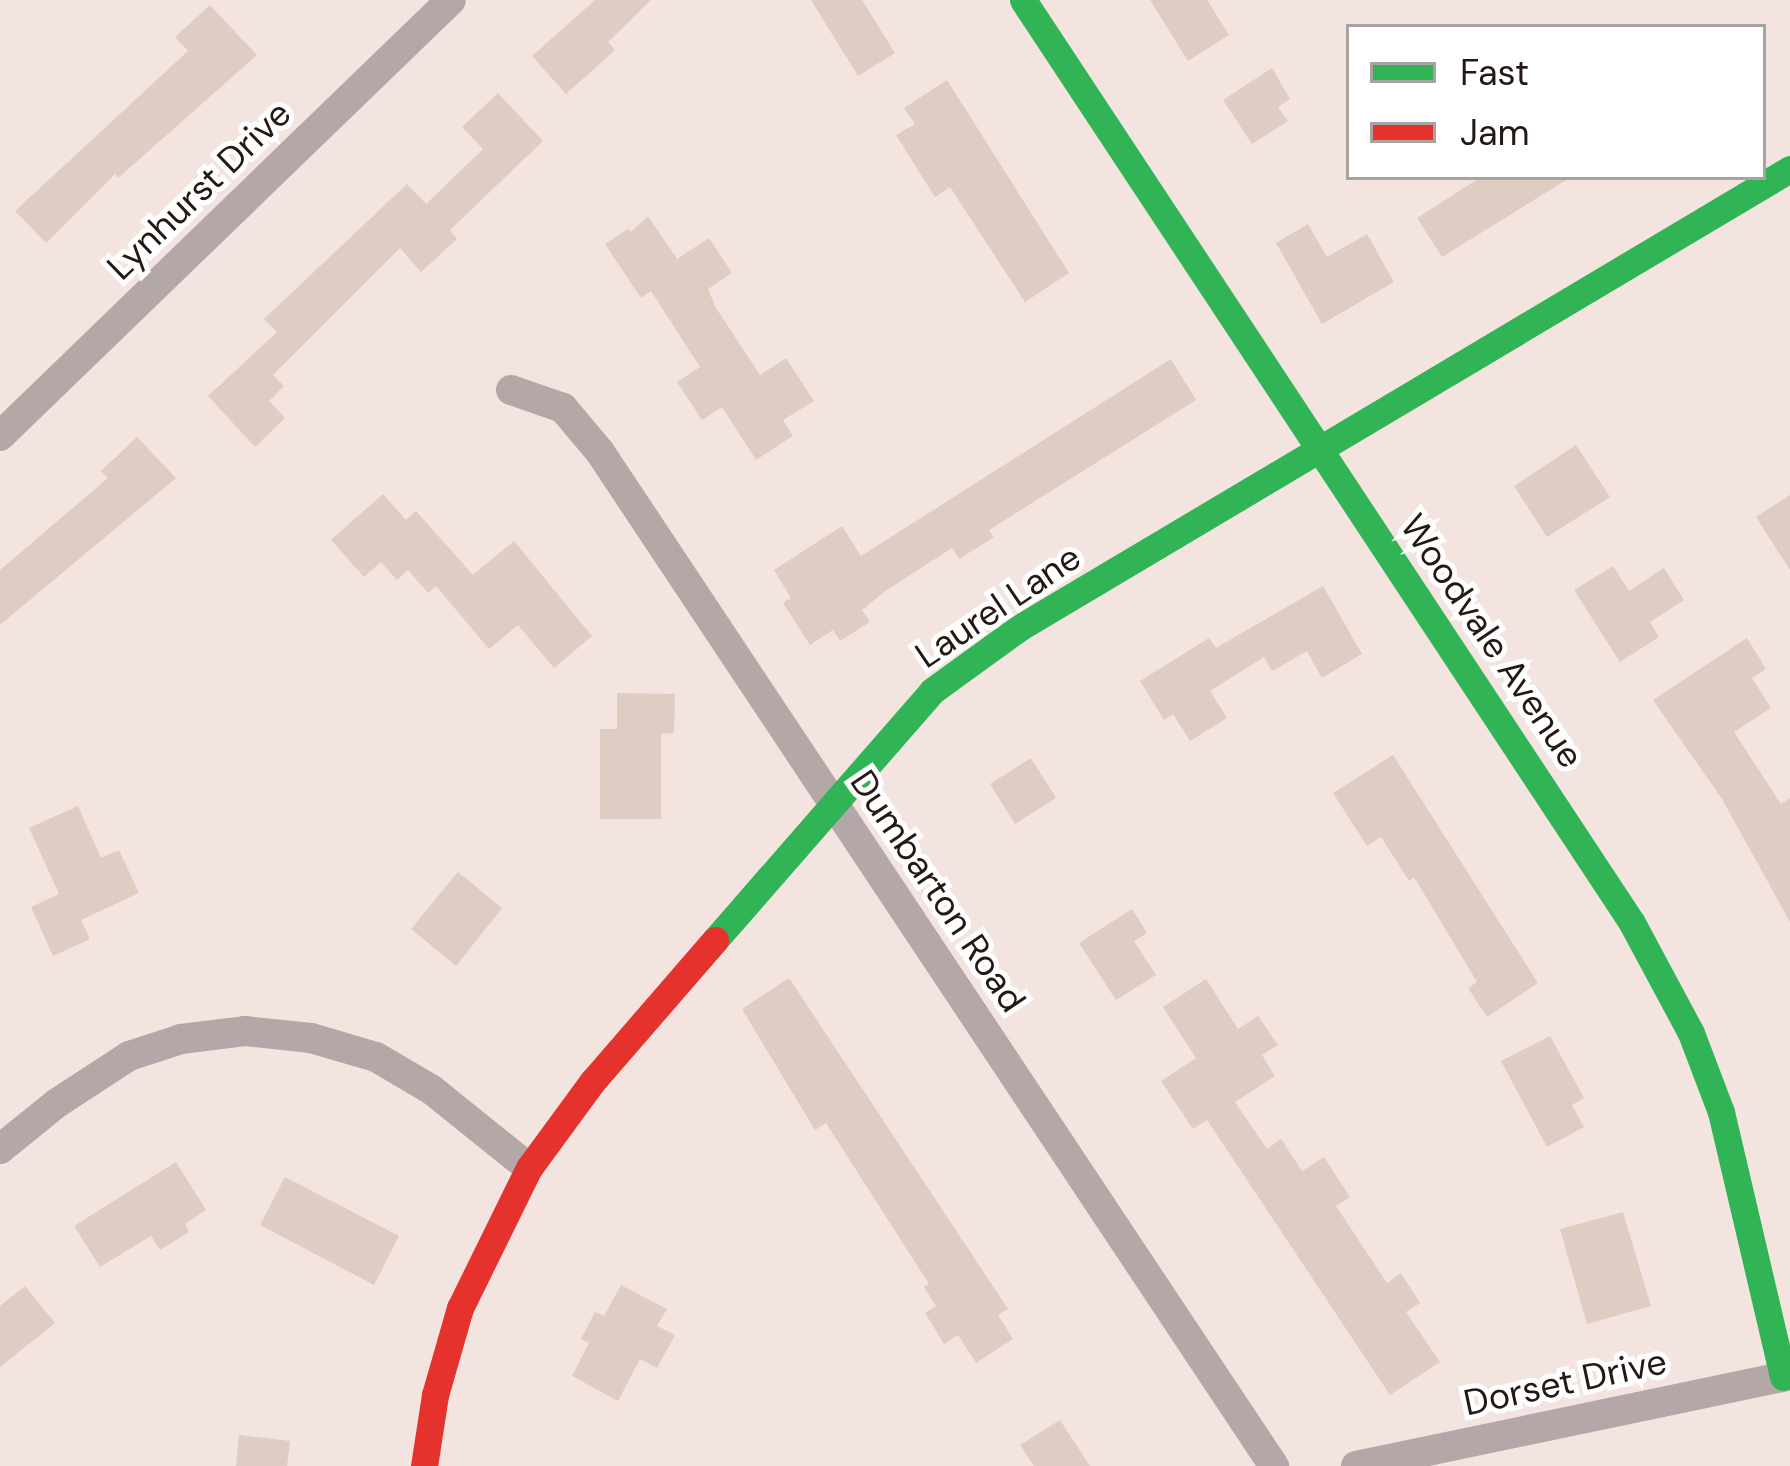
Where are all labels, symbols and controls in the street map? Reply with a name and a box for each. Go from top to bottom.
legend [1346,24,1766,180]
text: Fast [1460,49,1529,96]
street label: Lynhurst Drive [98,92,300,288]
text: Jam [1460,109,1530,156]
street label: Woodvale Avenue [1391,506,1593,776]
street label: Laurel Lane [907,535,1089,677]
street label: Dumbarton Road [841,762,1035,1020]
street label: Dorset Drive [1460,1339,1670,1425]

